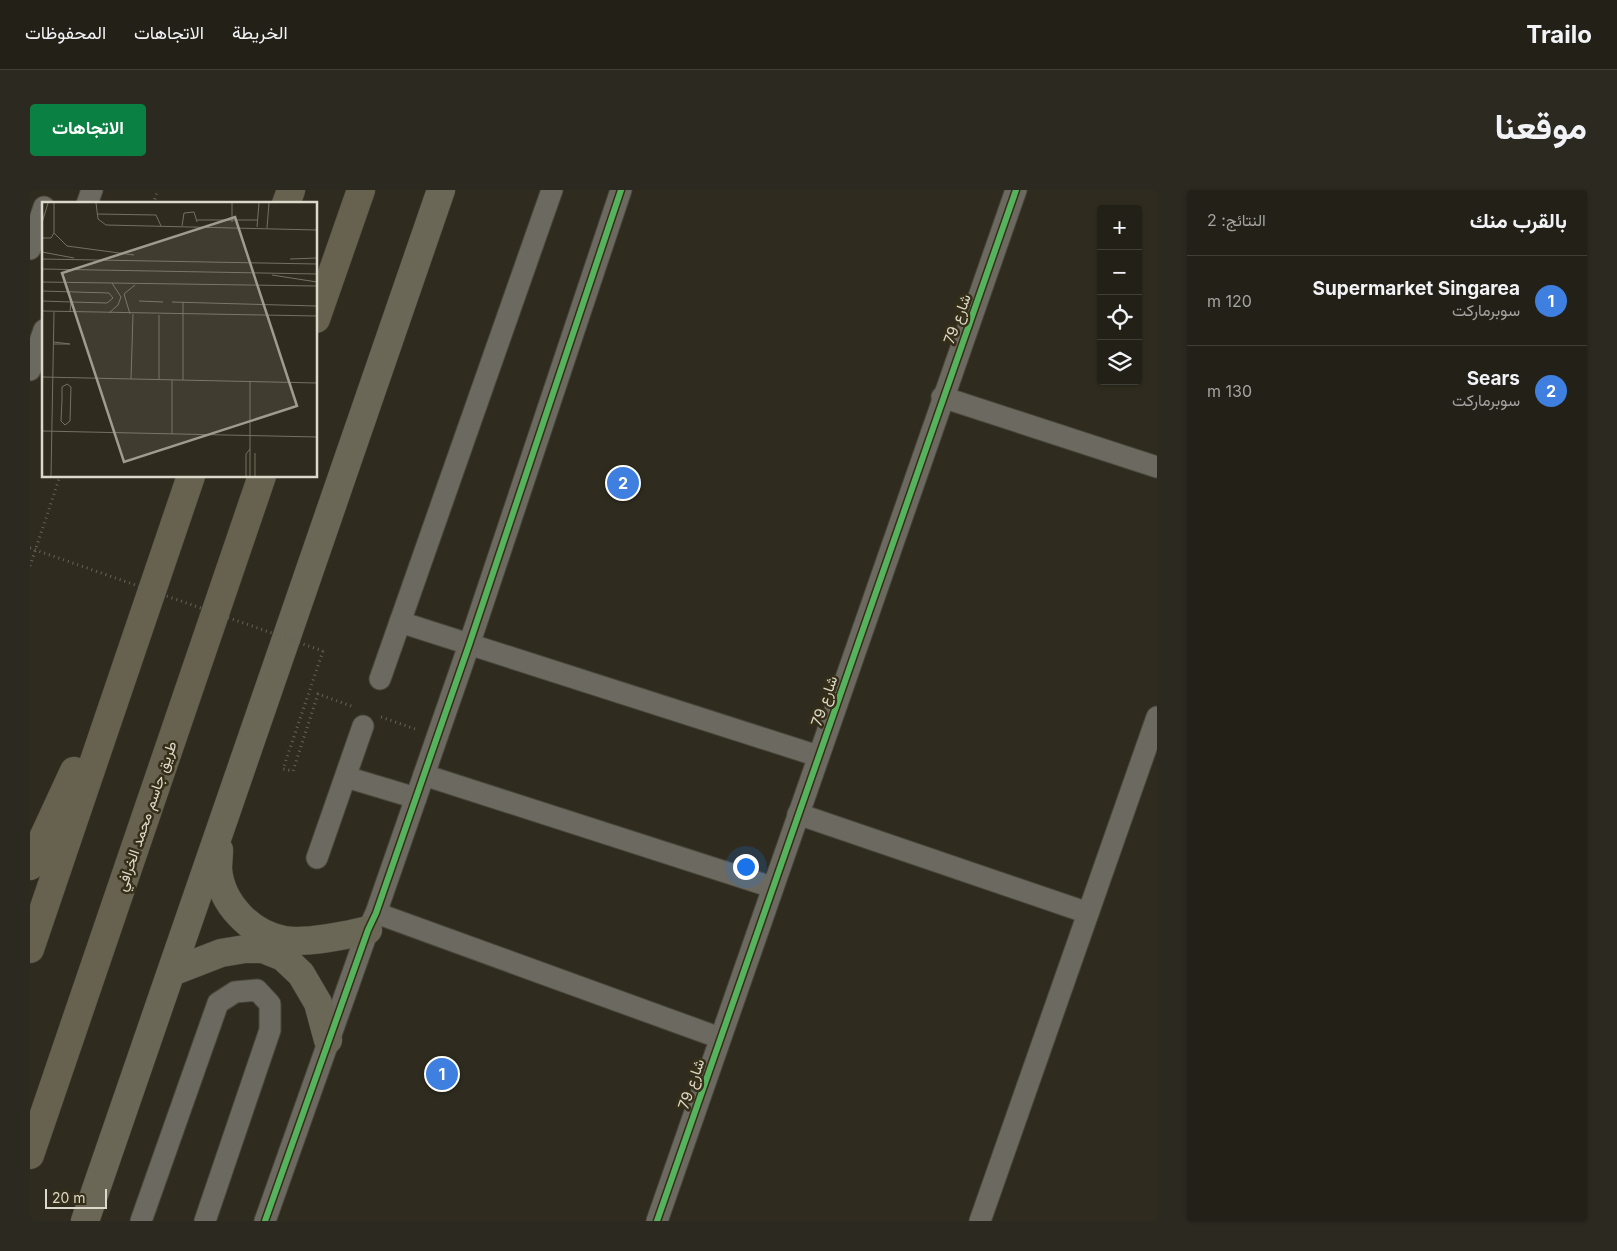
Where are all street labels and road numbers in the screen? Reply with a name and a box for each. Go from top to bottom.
street label: شارع 79 [939,291,977,347]
street label: شارع 79 [807,673,843,729]
street label: طريق جاسم محمد الخرافي [111,738,184,895]
street label: شارع 79 [674,1056,710,1112]

